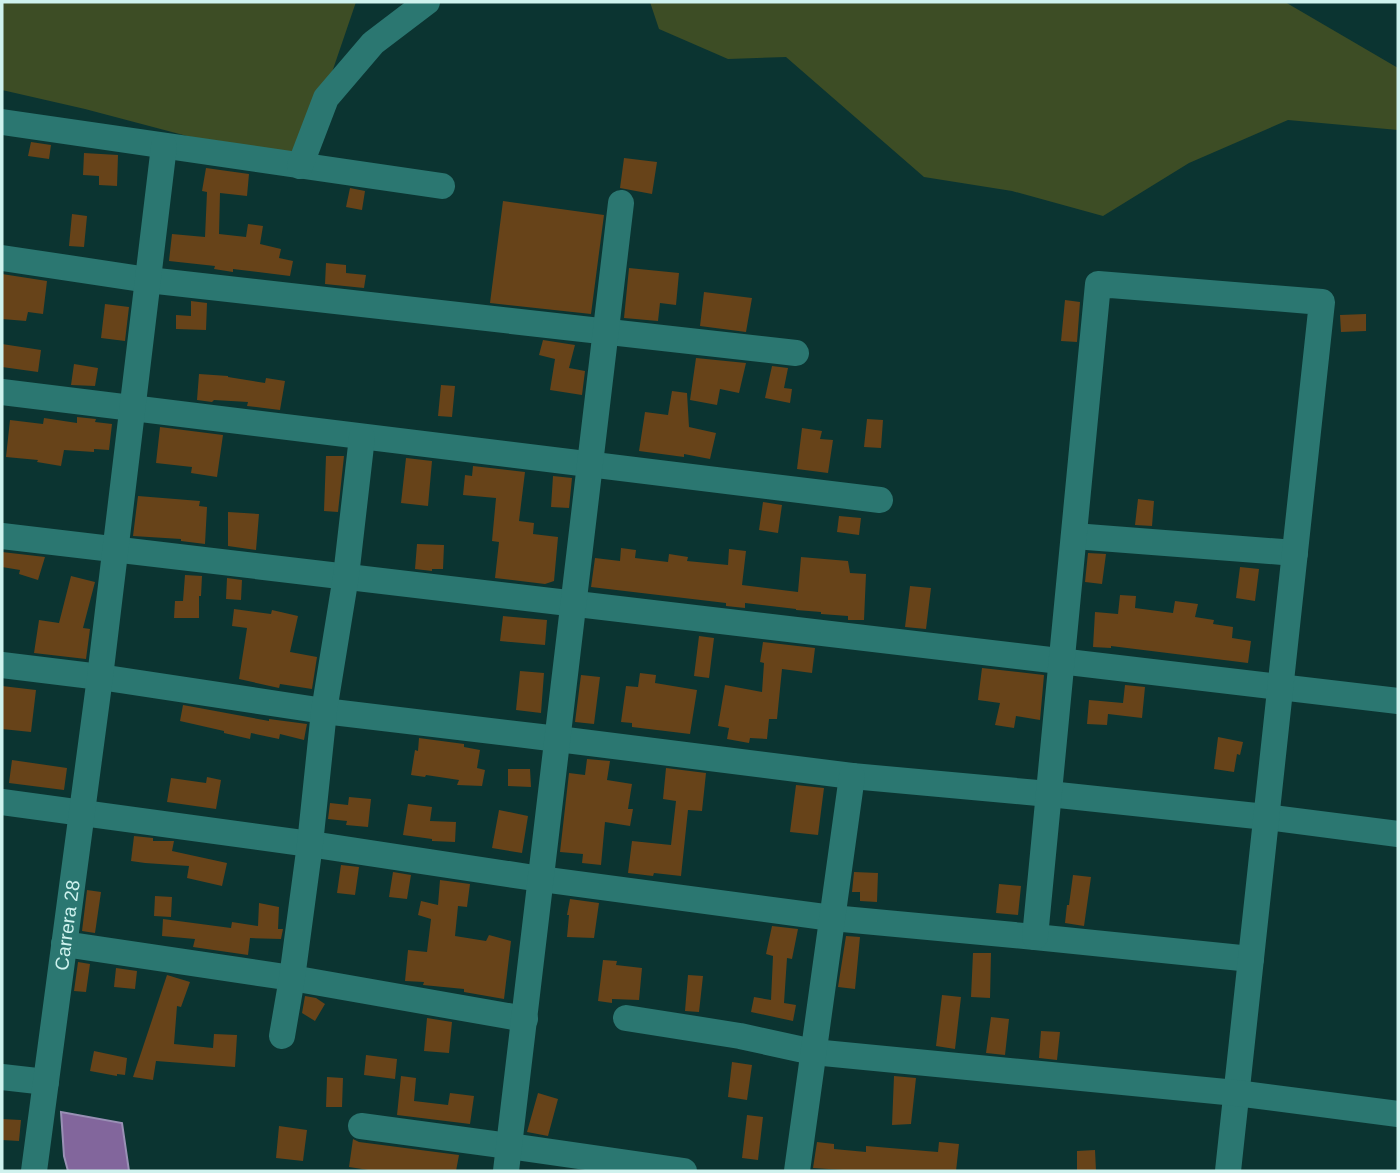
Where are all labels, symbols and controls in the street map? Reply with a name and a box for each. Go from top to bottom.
street label: Carrera 28 [51,879,84,972]

